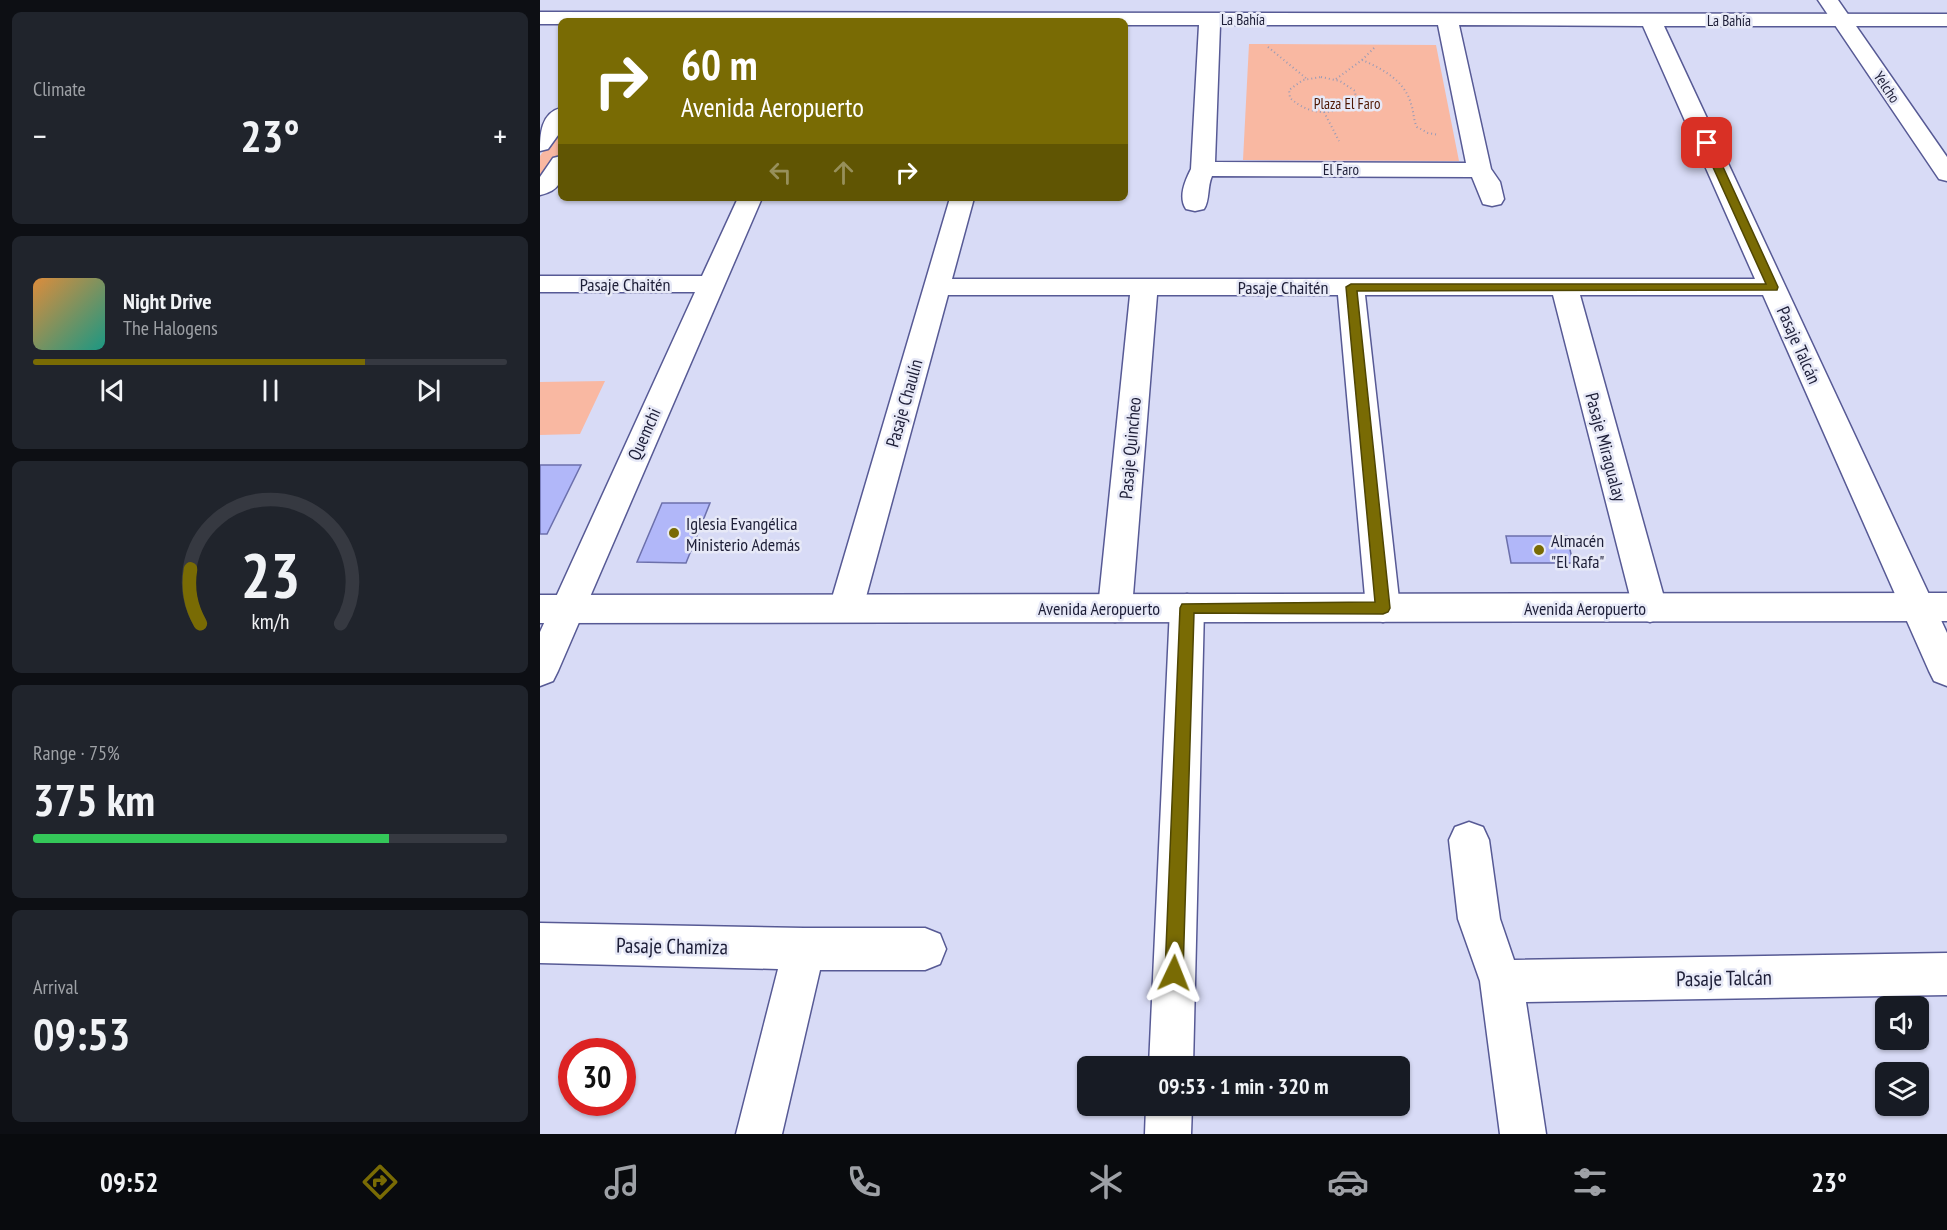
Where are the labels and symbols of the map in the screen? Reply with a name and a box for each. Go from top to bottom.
street label: La Bahía [1221,10,1265,29]
street label: La Bahía [1707,11,1751,30]
street label: Yelcho [1870,68,1904,106]
park label: Plaza El Faro [1314,94,1380,113]
pin [1681,117,1732,168]
street label: El Faro [1323,160,1359,179]
street label: Pasaje Chaitén [580,273,670,296]
street label: Pasaje Chaitén [1238,276,1328,299]
street label: Pasaje Talcán [1772,303,1826,387]
street label: Pasaje Chaulín [880,356,928,450]
street label: Pasaje Miragualay [1580,390,1632,504]
street label: Pasaje Quincheo [1114,396,1146,500]
street label: Quemchi [622,404,666,464]
place label: Iglesia Evangélica Ministerio Además [686,512,800,556]
marker: Iglesia Evangélica Ministerio Además [667,526,681,540]
place label: Almacén "El Rafa" [1551,529,1605,573]
marker: Almacén "El Rafa" [1532,543,1546,557]
street label: Avenida Aeropuerto [1038,597,1160,620]
street label: Avenida Aeropuerto [1524,597,1646,620]
street label: Pasaje Chamiza [616,932,728,960]
position arrow [1142,941,1206,1005]
street label: Pasaje Talcán [1676,964,1772,992]
speed limit sign: 30 [558,1038,636,1116]

